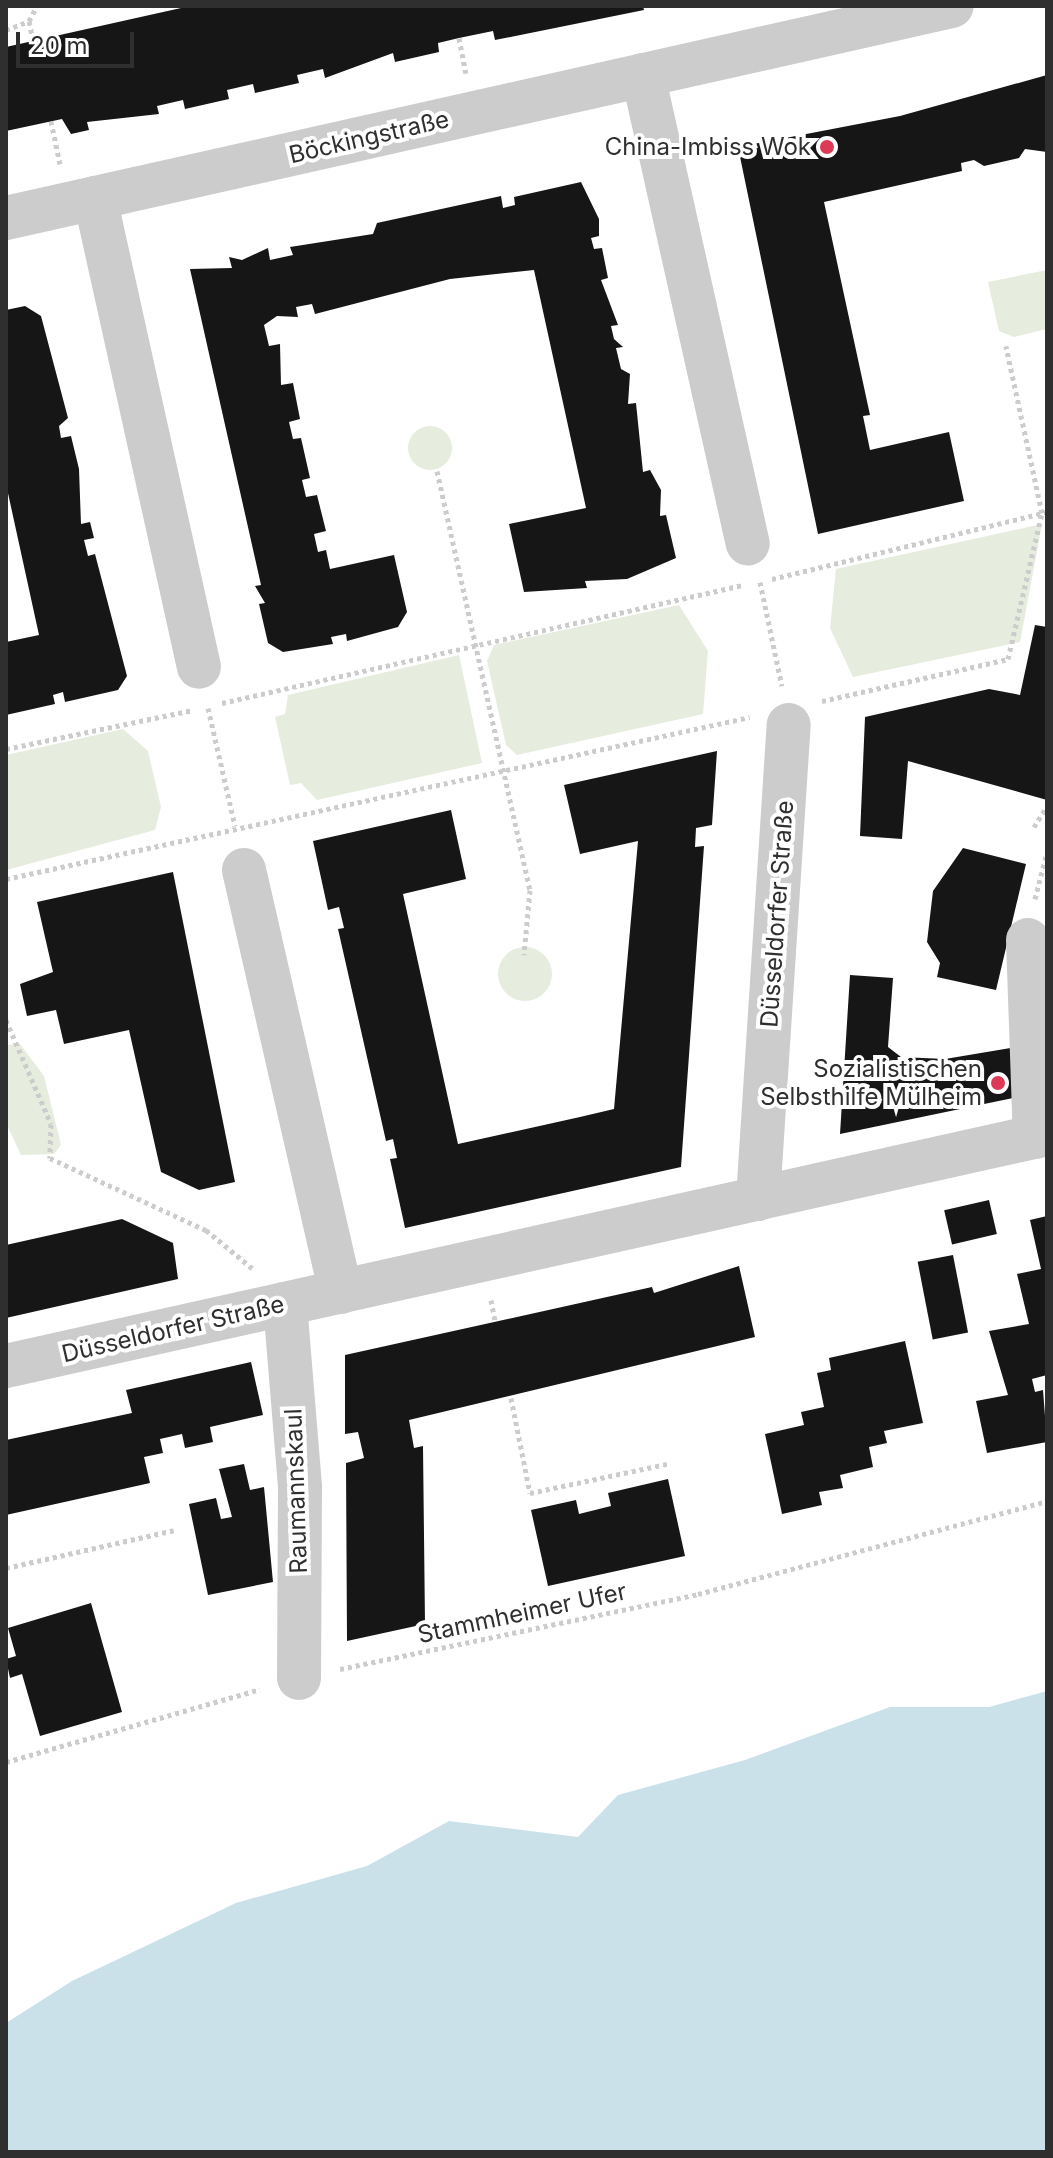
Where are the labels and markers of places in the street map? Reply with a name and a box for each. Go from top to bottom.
place label: China-Imbiss Wok [605,133,811,161]
marker: China-Imbiss Wok [818,138,836,156]
place label: Sozialistischen Selbsthilfe Mülheim [760,1055,982,1111]
marker: Sozialistischen Selbsthilfe Mülheim [989,1074,1007,1092]

